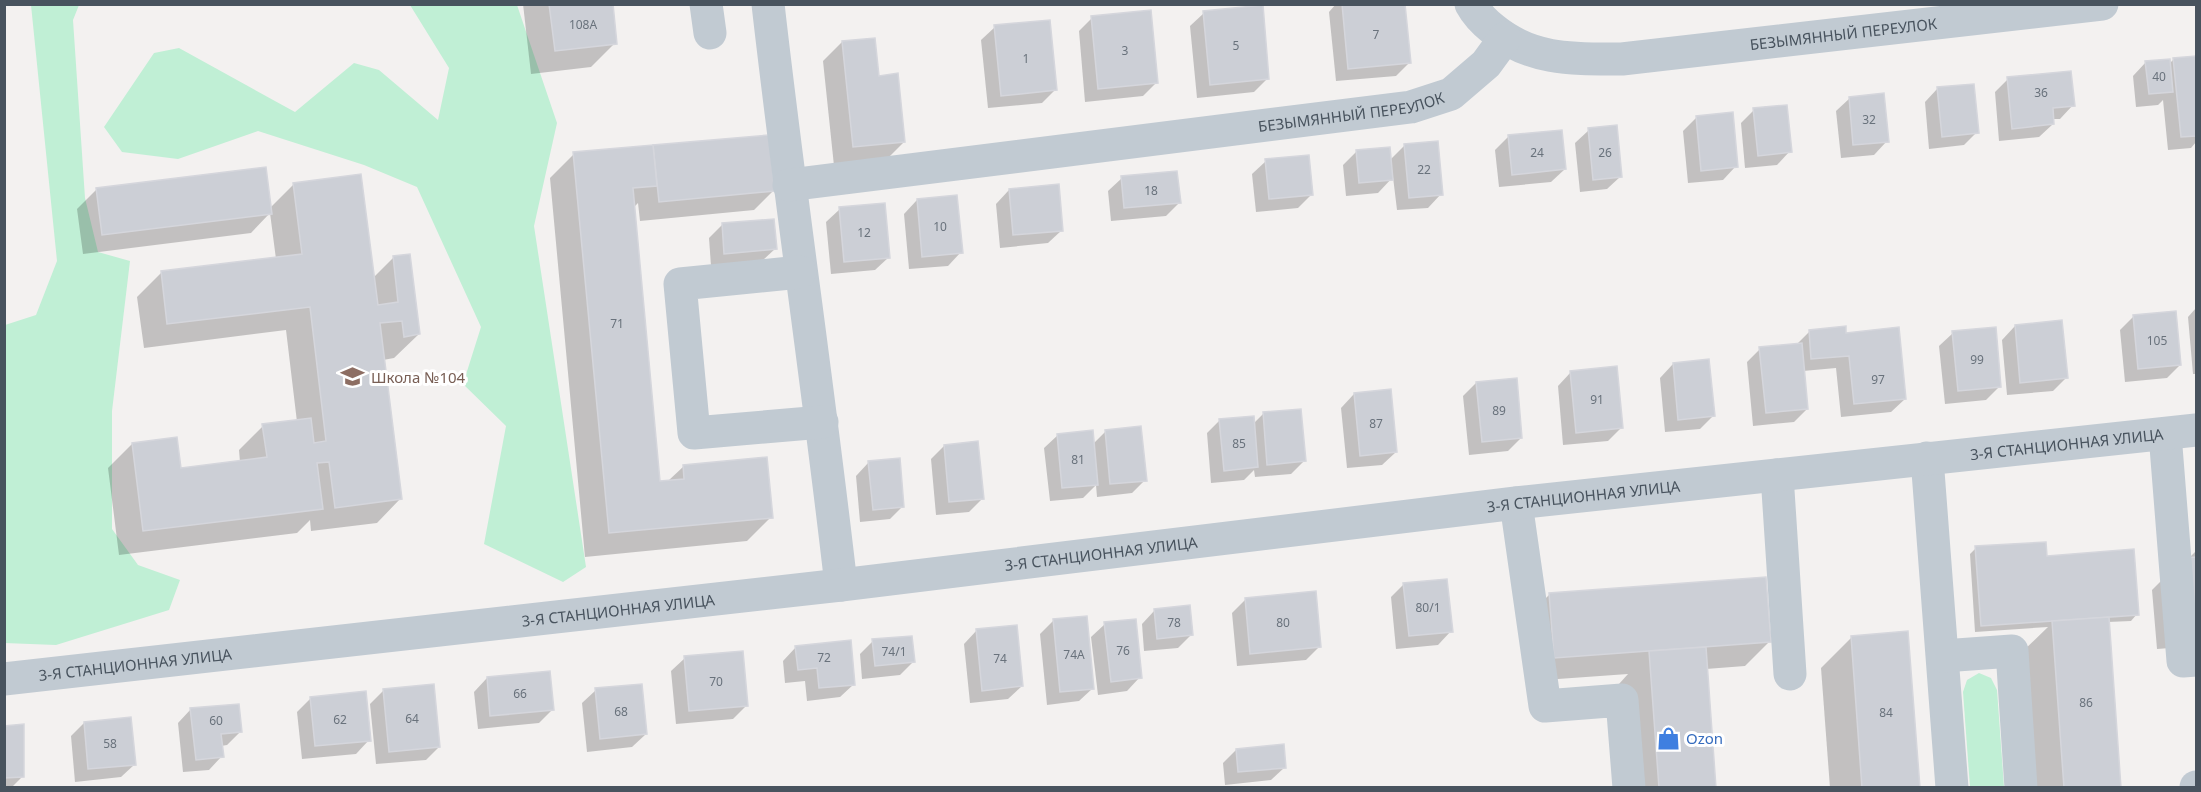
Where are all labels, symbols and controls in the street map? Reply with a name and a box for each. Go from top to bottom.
street label: БЕЗЫМЯННЫЙ ПЕРЕУЛОК [1749,13,1939,54]
house number: 108А [569,16,597,33]
house number: 7 [1373,26,1380,43]
house number: 5 [1233,37,1240,54]
house number: 3 [1122,42,1129,59]
house number: 1 [1023,50,1029,67]
house number: 40 [2152,68,2166,85]
house number: 36 [2034,84,2048,101]
street label: БЕЗЫМЯННЫЙ ПЕРЕУЛОК [1257,87,1447,136]
house number: 32 [1862,111,1876,128]
house number: 24 [1530,144,1544,161]
house number: 26 [1598,144,1612,161]
house number: 22 [1417,161,1431,178]
house number: 18 [1144,182,1158,199]
house number: 10 [933,218,947,235]
house number: 12 [857,224,871,241]
house number: 71 [610,315,624,332]
house number: 105 [2147,332,2167,349]
house number: 99 [1970,351,1984,368]
school or university icon: Школа №104 [340,364,366,390]
place label: Школа №104 [371,367,466,387]
house number: 97 [1871,371,1885,388]
house number: 91 [1590,391,1604,408]
house number: 89 [1492,402,1506,419]
house number: 87 [1369,415,1383,432]
street label: 3-Я СТАНЦИОННАЯ УЛИЦА [1969,424,2165,464]
house number: 85 [1232,435,1246,452]
house number: 81 [1071,451,1085,468]
street label: 3-Я СТАНЦИОННАЯ УЛИЦА [1486,475,1681,516]
street label: 3-Я СТАНЦИОННАЯ УЛИЦА [1003,532,1199,575]
street label: 3-Я СТАНЦИОННАЯ УЛИЦА [521,589,716,631]
house number: 80/1 [1415,599,1441,616]
house number: 78 [1167,614,1181,631]
house number: 80 [1276,614,1290,631]
house number: 76 [1116,642,1130,659]
street label: 3-Я СТАНЦИОННАЯ УЛИЦА [38,643,233,685]
house number: 74/1 [881,643,907,660]
house number: 74А [1063,646,1085,663]
house number: 72 [817,649,831,666]
house number: 74 [993,650,1007,667]
house number: 70 [709,673,723,690]
house number: 66 [513,685,527,702]
house number: 86 [2079,694,2093,711]
house number: 68 [614,703,628,720]
house number: 84 [1879,704,1893,721]
house number: 64 [405,710,419,727]
house number: 62 [333,711,347,728]
house number: 60 [209,712,223,729]
shop icon: Ozon [1655,725,1681,751]
place label: Ozon [1686,728,1723,748]
house number: 58 [103,735,117,752]

